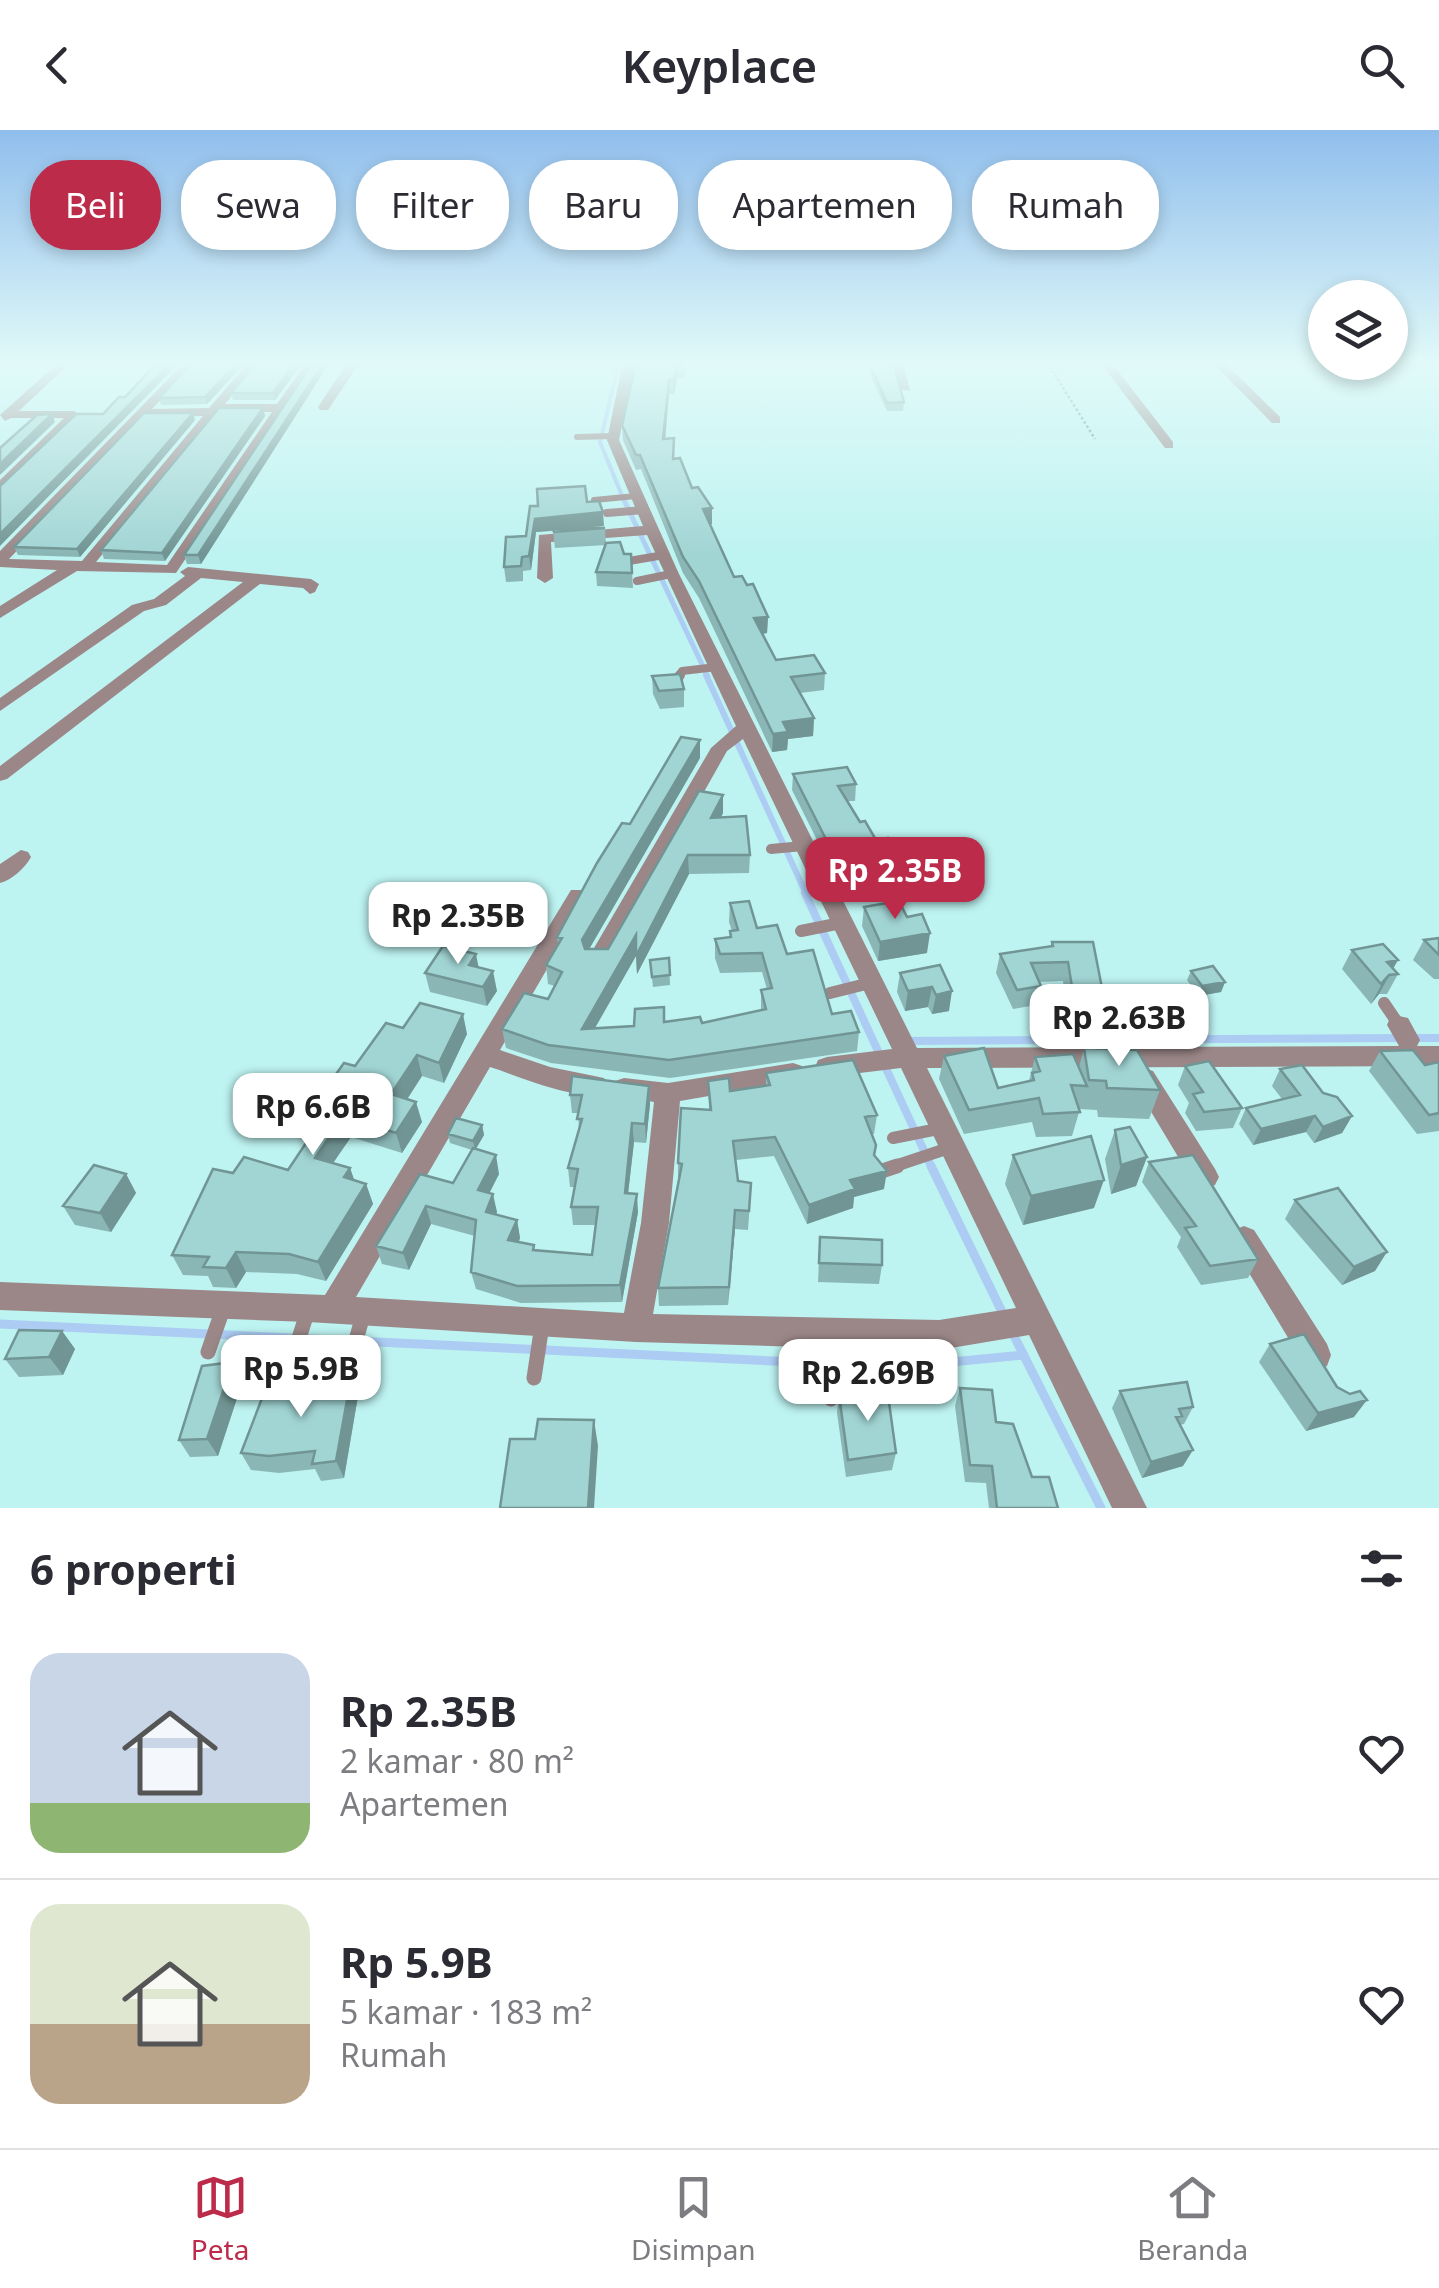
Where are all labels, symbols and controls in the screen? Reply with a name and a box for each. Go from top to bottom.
text: Keyplace [622,35,817,96]
icon: back [30,38,85,93]
icon: search [1354,38,1409,93]
chip: Beli [30,160,161,250]
chip: Sewa [181,160,336,250]
chip: Filter [356,160,509,250]
chip: Baru [529,160,678,250]
chip: Apartemen [698,160,952,250]
chip: Rumah [972,160,1159,250]
map controls [1308,280,1408,380]
button: layers [1308,280,1408,380]
pin: Rp 2.35B [792,837,998,922]
text: Rp 2.35B [828,848,962,891]
pin: Rp 2.35B [355,882,561,967]
text: Rp 2.35B [391,893,525,936]
pin: Rp 2.63B [1016,984,1222,1069]
text: Rp 2.63B [1052,995,1186,1038]
pin: Rp 6.6B [221,1073,405,1158]
text: Rp 6.6B [255,1084,371,1127]
pin: Rp 5.9B [209,1335,393,1420]
pin: Rp 2.69B [765,1339,971,1424]
text: Rp 5.9B [243,1346,359,1389]
text: Rp 2.69B [801,1350,935,1393]
text: 6 properti [30,1540,237,1597]
icon: filters [1354,1541,1409,1596]
text: Rp 2.35B [340,1682,517,1739]
icon: home [110,1693,230,1813]
icon: heart [1354,1726,1409,1781]
text: 2 kamar · 80 m² [340,1739,574,1782]
text: Apartemen [340,1782,509,1825]
text: Rp 5.9B [340,1933,493,1990]
icon: home [110,1944,230,2064]
icon: heart [1354,1977,1409,2032]
text: 5 kamar · 183 m² [340,1990,592,2033]
text: Rumah [340,2033,447,2076]
tab: Peta [191,2170,249,2268]
tab: Disimpan [631,2170,756,2268]
tab: Beranda [1137,2170,1248,2268]

